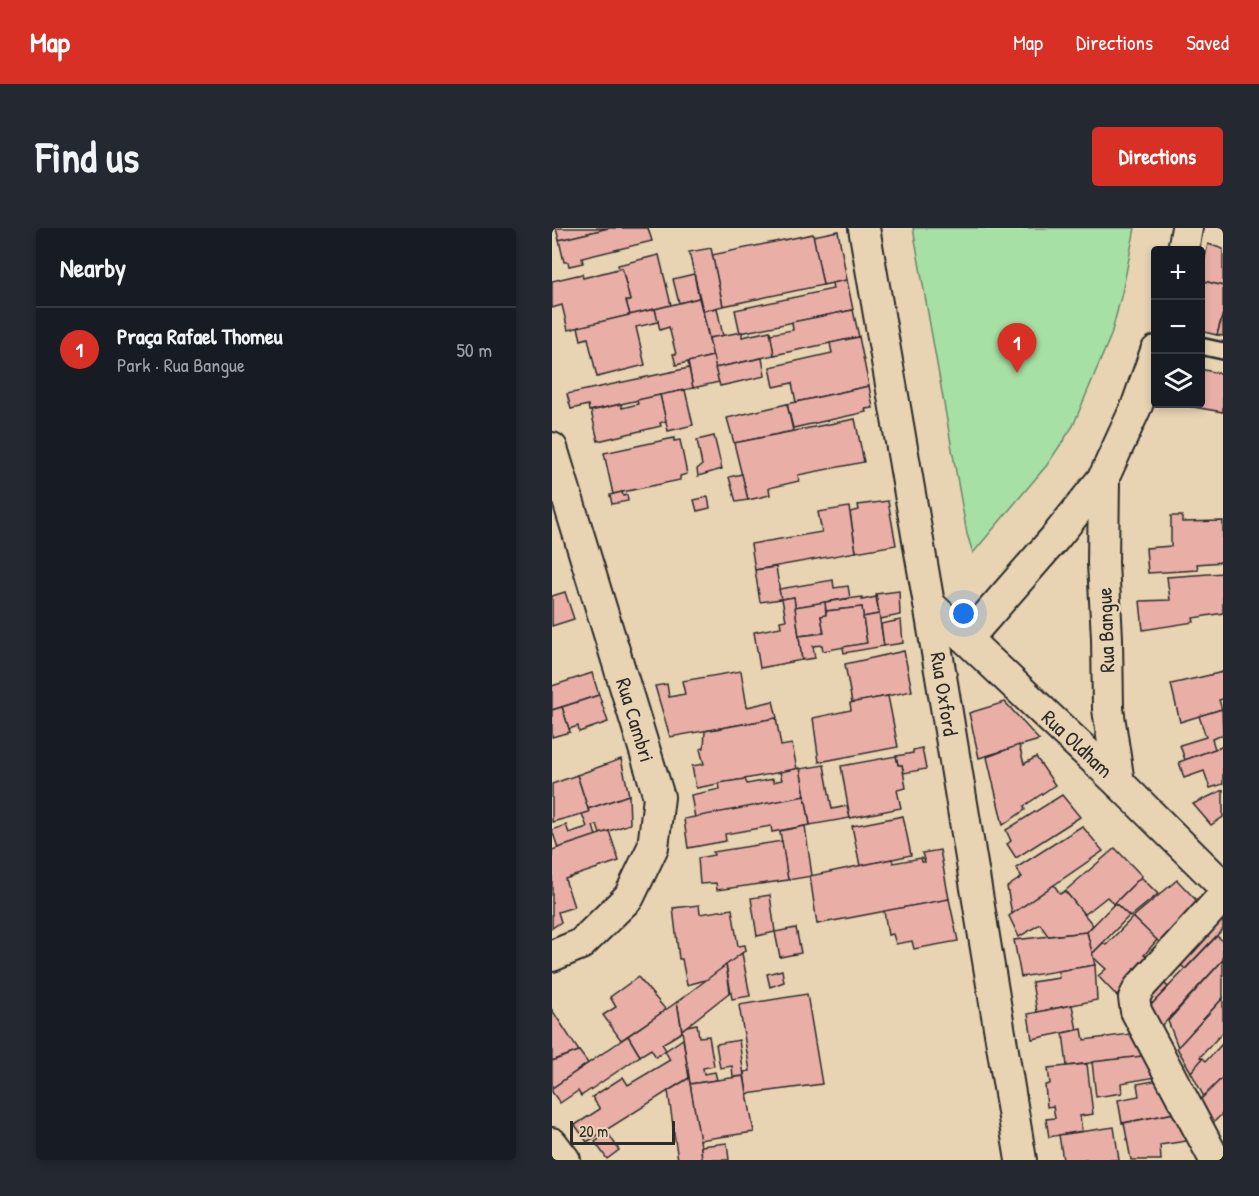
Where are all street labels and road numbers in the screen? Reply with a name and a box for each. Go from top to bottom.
street label: Rua Bangue [1090,587,1121,673]
street label: Rua Oxford [924,650,965,738]
street label: Rua Cambri [609,674,662,765]
street label: Rua Oldham [1035,703,1119,784]

